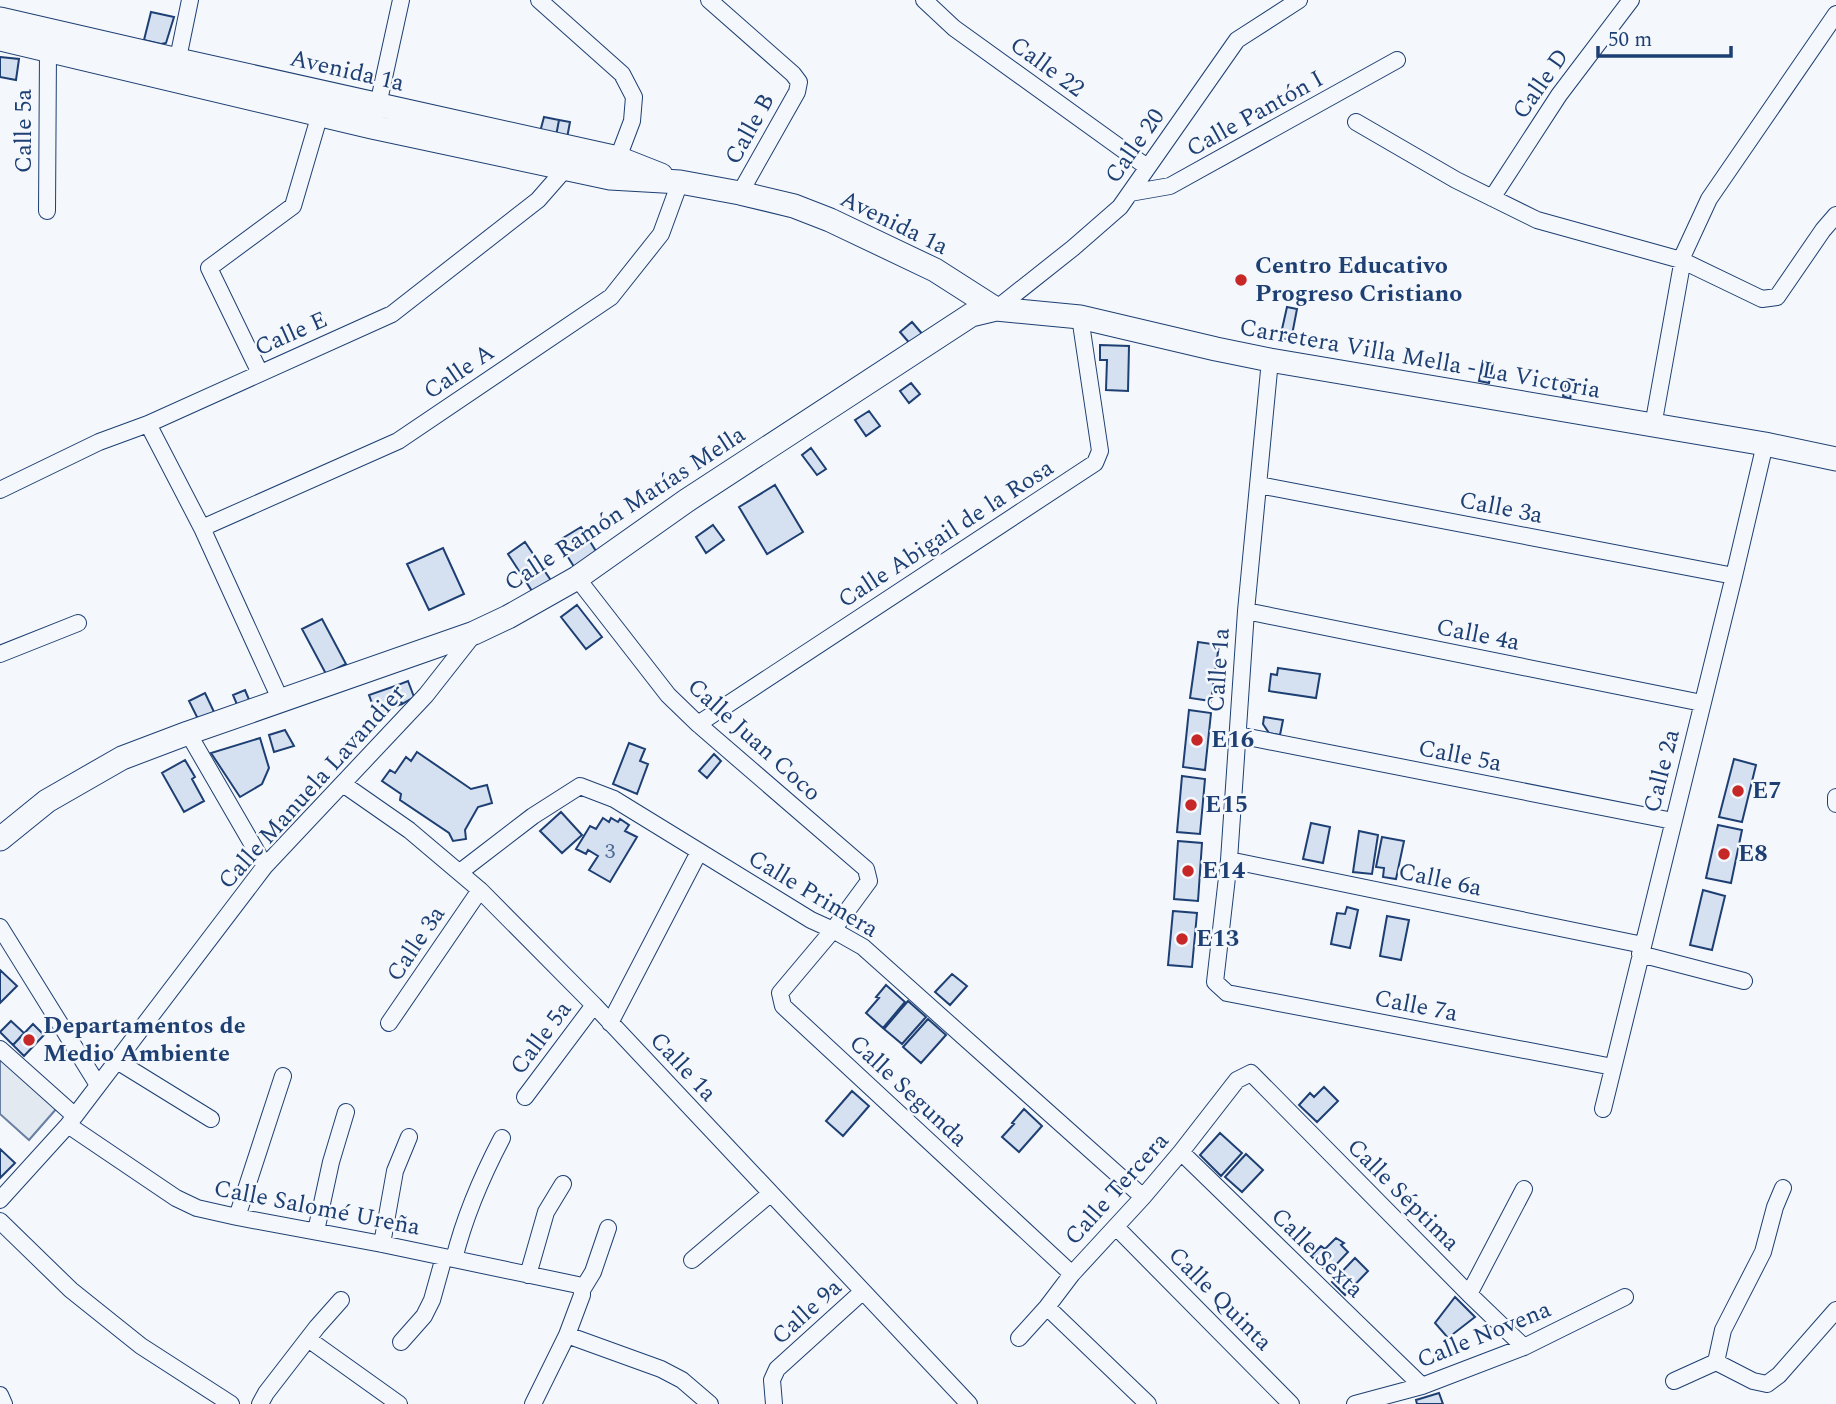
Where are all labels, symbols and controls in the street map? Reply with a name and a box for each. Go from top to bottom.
scale bar [1598,14,1731,58]
text: 50 m [1608,24,1652,56]
street label: Calle 22 [1002,28,1092,106]
street label: Avenida 1a [286,40,408,102]
street label: Calle D [1503,41,1579,127]
street label: Calle Pantón I [1180,61,1330,167]
street label: Calle B [716,87,784,171]
street label: Calle 5a [6,88,42,173]
street label: Calle 20 [1096,101,1174,191]
street label: Avenida 1a [834,181,954,265]
place label: Centro Educativo Progreso Cristiano [1255,248,1462,312]
marker: Centro Educativo Progreso Cristiano [1233,272,1249,288]
street label: Calle E [249,302,333,366]
street label: Carretera Villa Mella - La Victoria [1237,309,1604,409]
street label: Calle A [416,335,502,409]
street label: Calle Ramón Matías Mella [497,417,753,601]
street label: Calle Abigail de la Rosa [831,450,1061,617]
street label: Calle 3a [1456,482,1546,534]
street label: Calle 4a [1433,609,1523,661]
street label: Calle 1a [1198,626,1240,713]
street label: Calle Juan Coco [679,670,829,810]
street label: Calle Manuela Lavandier [210,676,414,898]
place label: E16 [1211,722,1254,758]
street label: Calle 2a [1634,725,1690,816]
street label: Calle 5a [1415,730,1505,782]
marker: E16 [1189,732,1205,748]
place label: E7 [1752,773,1782,809]
marker: E7 [1730,783,1746,799]
place label: E15 [1205,787,1248,823]
marker: E15 [1183,797,1199,813]
house number: 3 [605,836,616,868]
place label: E8 [1738,836,1768,872]
street label: Calle Primera [741,841,885,947]
marker: E8 [1716,846,1732,862]
place label: E14 [1202,853,1246,889]
street label: Calle 6a [1395,854,1485,906]
marker: E14 [1180,863,1196,879]
street label: Calle 3a [377,899,455,989]
place label: E13 [1196,921,1239,957]
marker: E13 [1174,931,1190,947]
street label: Calle 7a [1371,980,1461,1032]
street label: Calle 5a [501,993,581,1083]
place label: Departamentos de Medio Ambiente [43,1008,246,1072]
street label: Calle 1a [641,1024,725,1110]
street label: Calle Segunda [840,1026,976,1156]
marker: Departamentos de Medio Ambiente [21,1032,37,1048]
street label: Calle Tercera [1056,1124,1178,1254]
street label: Calle Séptima [1338,1130,1468,1260]
street label: Calle Salomé Ureña [211,1170,424,1246]
street label: Calle Sexta [1262,1199,1372,1307]
street label: Calle Quinta [1159,1238,1281,1360]
street label: Calle 9a [764,1270,851,1354]
street label: Calle Novena [1412,1292,1557,1378]

